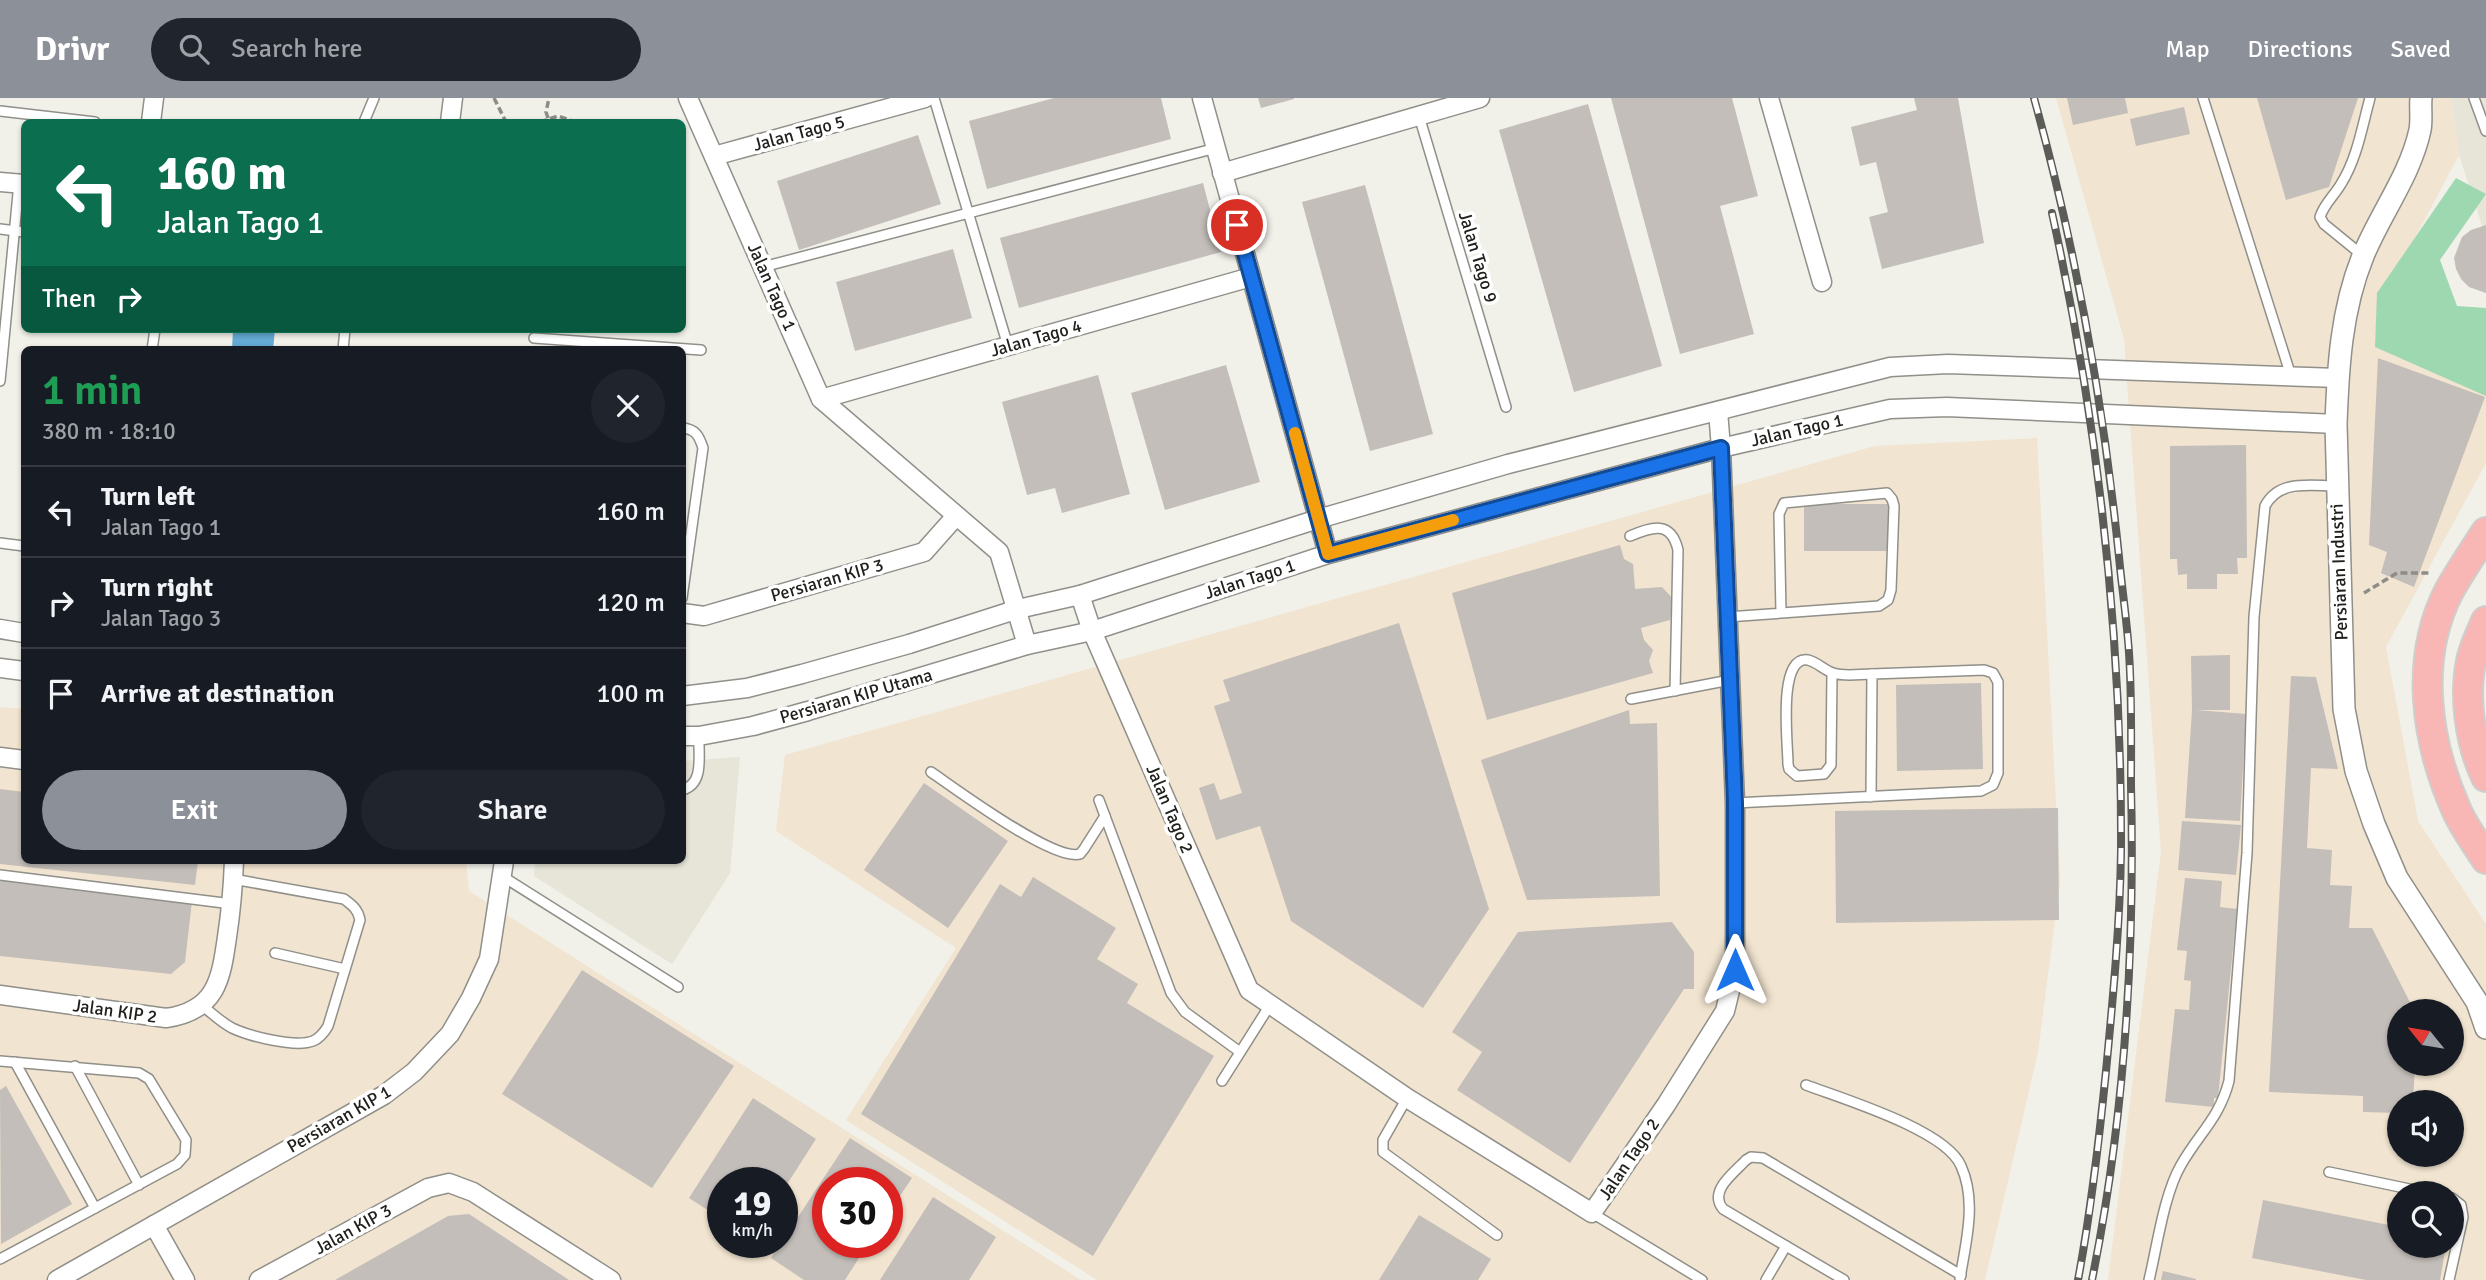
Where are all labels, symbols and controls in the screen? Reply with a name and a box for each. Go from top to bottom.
search box [151,18,641,81]
text: Drivr [35,29,109,70]
icon: search [175,30,213,68]
text: Search here [231,33,362,65]
text: Map [2165,34,2210,64]
text: Directions [2248,34,2353,64]
text: Saved [2391,34,2451,64]
street label: Jalan Tago 5 [751,110,847,156]
text: 160 m [157,143,287,203]
icon: left [42,147,133,238]
pin [1207,195,1267,255]
text: Jalan Tago 1 [157,203,324,242]
icon: arrive [1218,206,1256,244]
street label: Jalan Tago 9 [1454,209,1502,305]
street label: Jalan Tago 1 [743,240,801,334]
icon: right [110,280,148,318]
text: Then [42,283,96,315]
street label: Jalan Tago 4 [988,314,1085,362]
text: 1 min [42,365,143,416]
button: close [591,369,665,443]
street label: Jalan Tago 1 [1749,409,1845,451]
text: 380 m · 18:10 [42,417,176,446]
text: Turn left [101,481,195,513]
icon: left [42,493,80,531]
text: 160 m [596,496,665,528]
street label: Persiaran Industri [2326,503,2352,641]
text: Jalan Tago 1 [101,513,221,542]
street label: Persiaran KIP 3 [768,553,886,607]
street label: Jalan Tago 1 [1202,554,1298,604]
text: Turn right [101,572,213,604]
icon: right [42,584,80,622]
text: 120 m [596,587,665,619]
text: Jalan Tago 3 [101,604,221,633]
street label: Persiaran KIP Utama [777,664,935,728]
icon: arrive [42,675,80,713]
text: Arrive at destination [101,678,334,710]
text: 100 m [596,678,665,710]
street label: Jalan Tago 2 [1141,761,1199,857]
button: Exit [42,770,347,850]
button: Share [361,770,665,850]
position arrow [1698,933,1772,1007]
street label: Jalan KIP 2 [71,994,159,1028]
north arrow [2387,999,2464,1076]
map controls [2387,999,2464,1258]
street label: Persiaran KIP 1 [283,1080,395,1158]
button: sound [2387,1090,2464,1167]
street label: Jalan Tago 2 [1594,1114,1664,1204]
speed limit sign: 30 [812,1167,903,1258]
button: search [2387,1181,2464,1258]
text: 19 [734,1182,771,1225]
street label: Jalan KIP 3 [311,1199,395,1259]
text: km/h [732,1219,773,1241]

